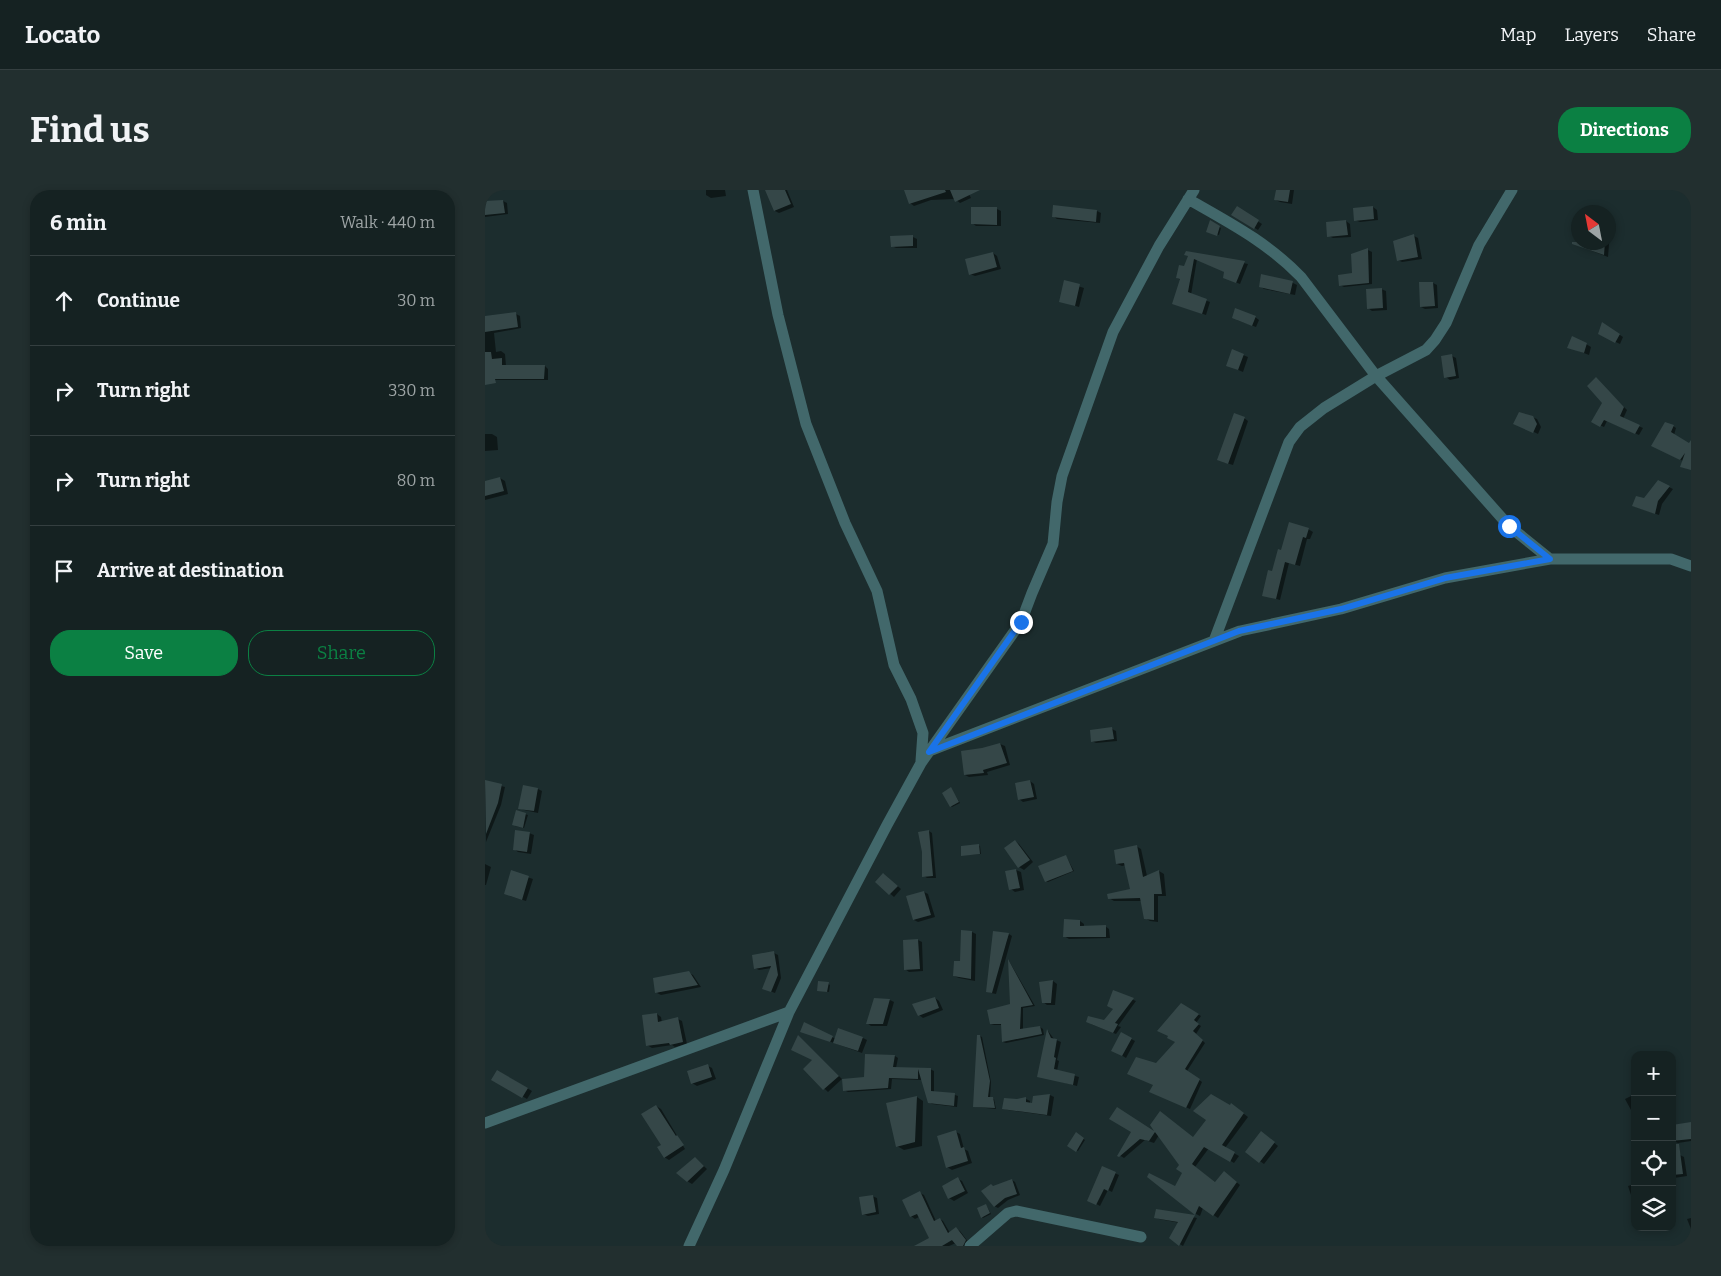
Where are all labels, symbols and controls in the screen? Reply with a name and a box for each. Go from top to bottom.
text: Locato [25,21,100,49]
text: Map [1500,24,1536,46]
text: Layers [1564,24,1619,46]
text: Share [1647,24,1696,46]
button: Directions [1558,107,1691,153]
text: Find us [30,109,150,151]
north arrow [1571,205,1616,250]
text: 6 min [50,210,106,236]
text: Walk · 440 m [340,213,435,232]
icon: ahead [50,287,78,315]
text: Continue [97,289,180,312]
text: 30 m [397,291,435,310]
icon: right [50,377,78,405]
text: Turn right [97,379,190,402]
text: 330 m [388,381,435,400]
icon: right [50,467,78,495]
text: Turn right [97,469,190,492]
text: 80 m [397,471,435,490]
route start [1498,515,1521,538]
icon: arrive [50,557,78,585]
text: Arrive at destination [97,559,284,582]
route end [1010,611,1033,634]
button: Save [50,630,238,676]
button: Share [248,630,435,676]
map controls [1631,1051,1676,1231]
button: + [1631,1051,1676,1096]
button: − [1631,1096,1676,1141]
button: locate [1631,1141,1676,1186]
button: layers [1631,1186,1676,1231]

